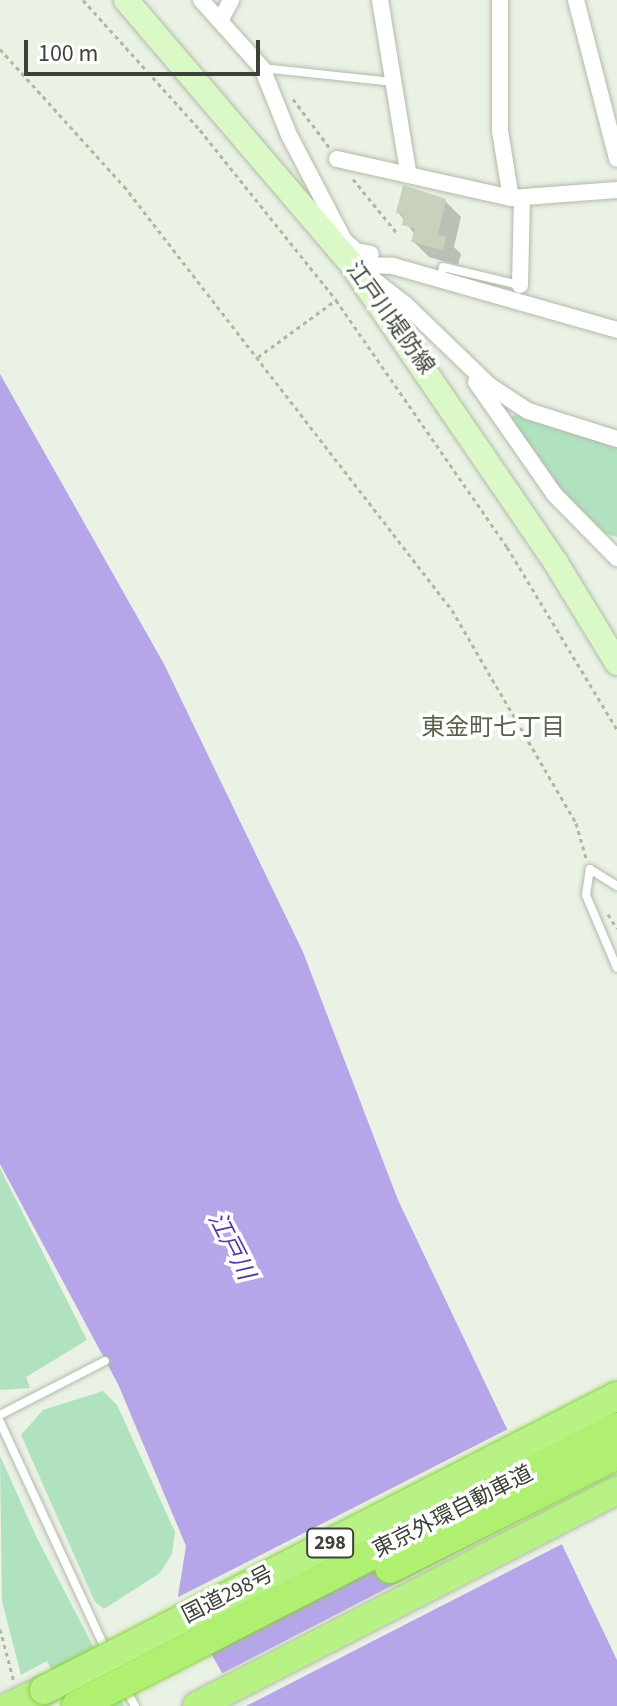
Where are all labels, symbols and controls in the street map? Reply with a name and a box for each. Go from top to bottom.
scale bar [28,24,264,74]
text: 100 m [38,36,98,71]
street label: 江戸川堤防線 [341,257,439,379]
district label: 東金町七丁目 [421,714,565,742]
water label: 江戸川 [202,1207,260,1285]
street label: 東京外環自動車道 [369,1460,537,1564]
road number: 298 [306,1527,354,1559]
street label: 国道298号 [178,1561,278,1629]

